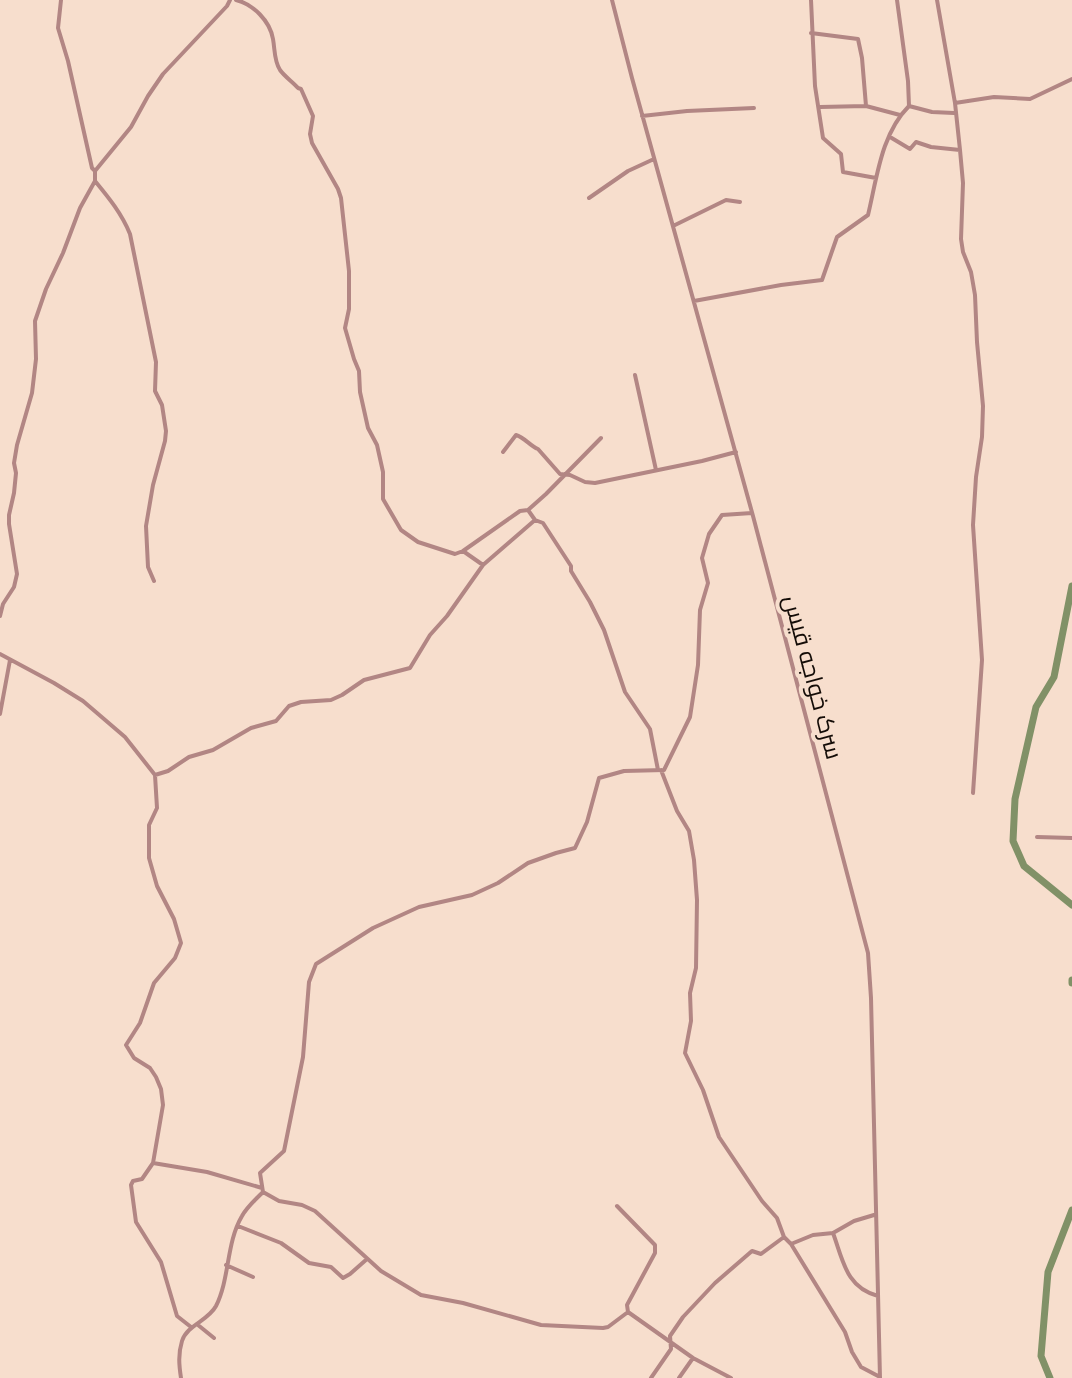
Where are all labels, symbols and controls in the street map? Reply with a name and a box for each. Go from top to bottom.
street label: سرک خواجه قیس [777,591,851,763]

